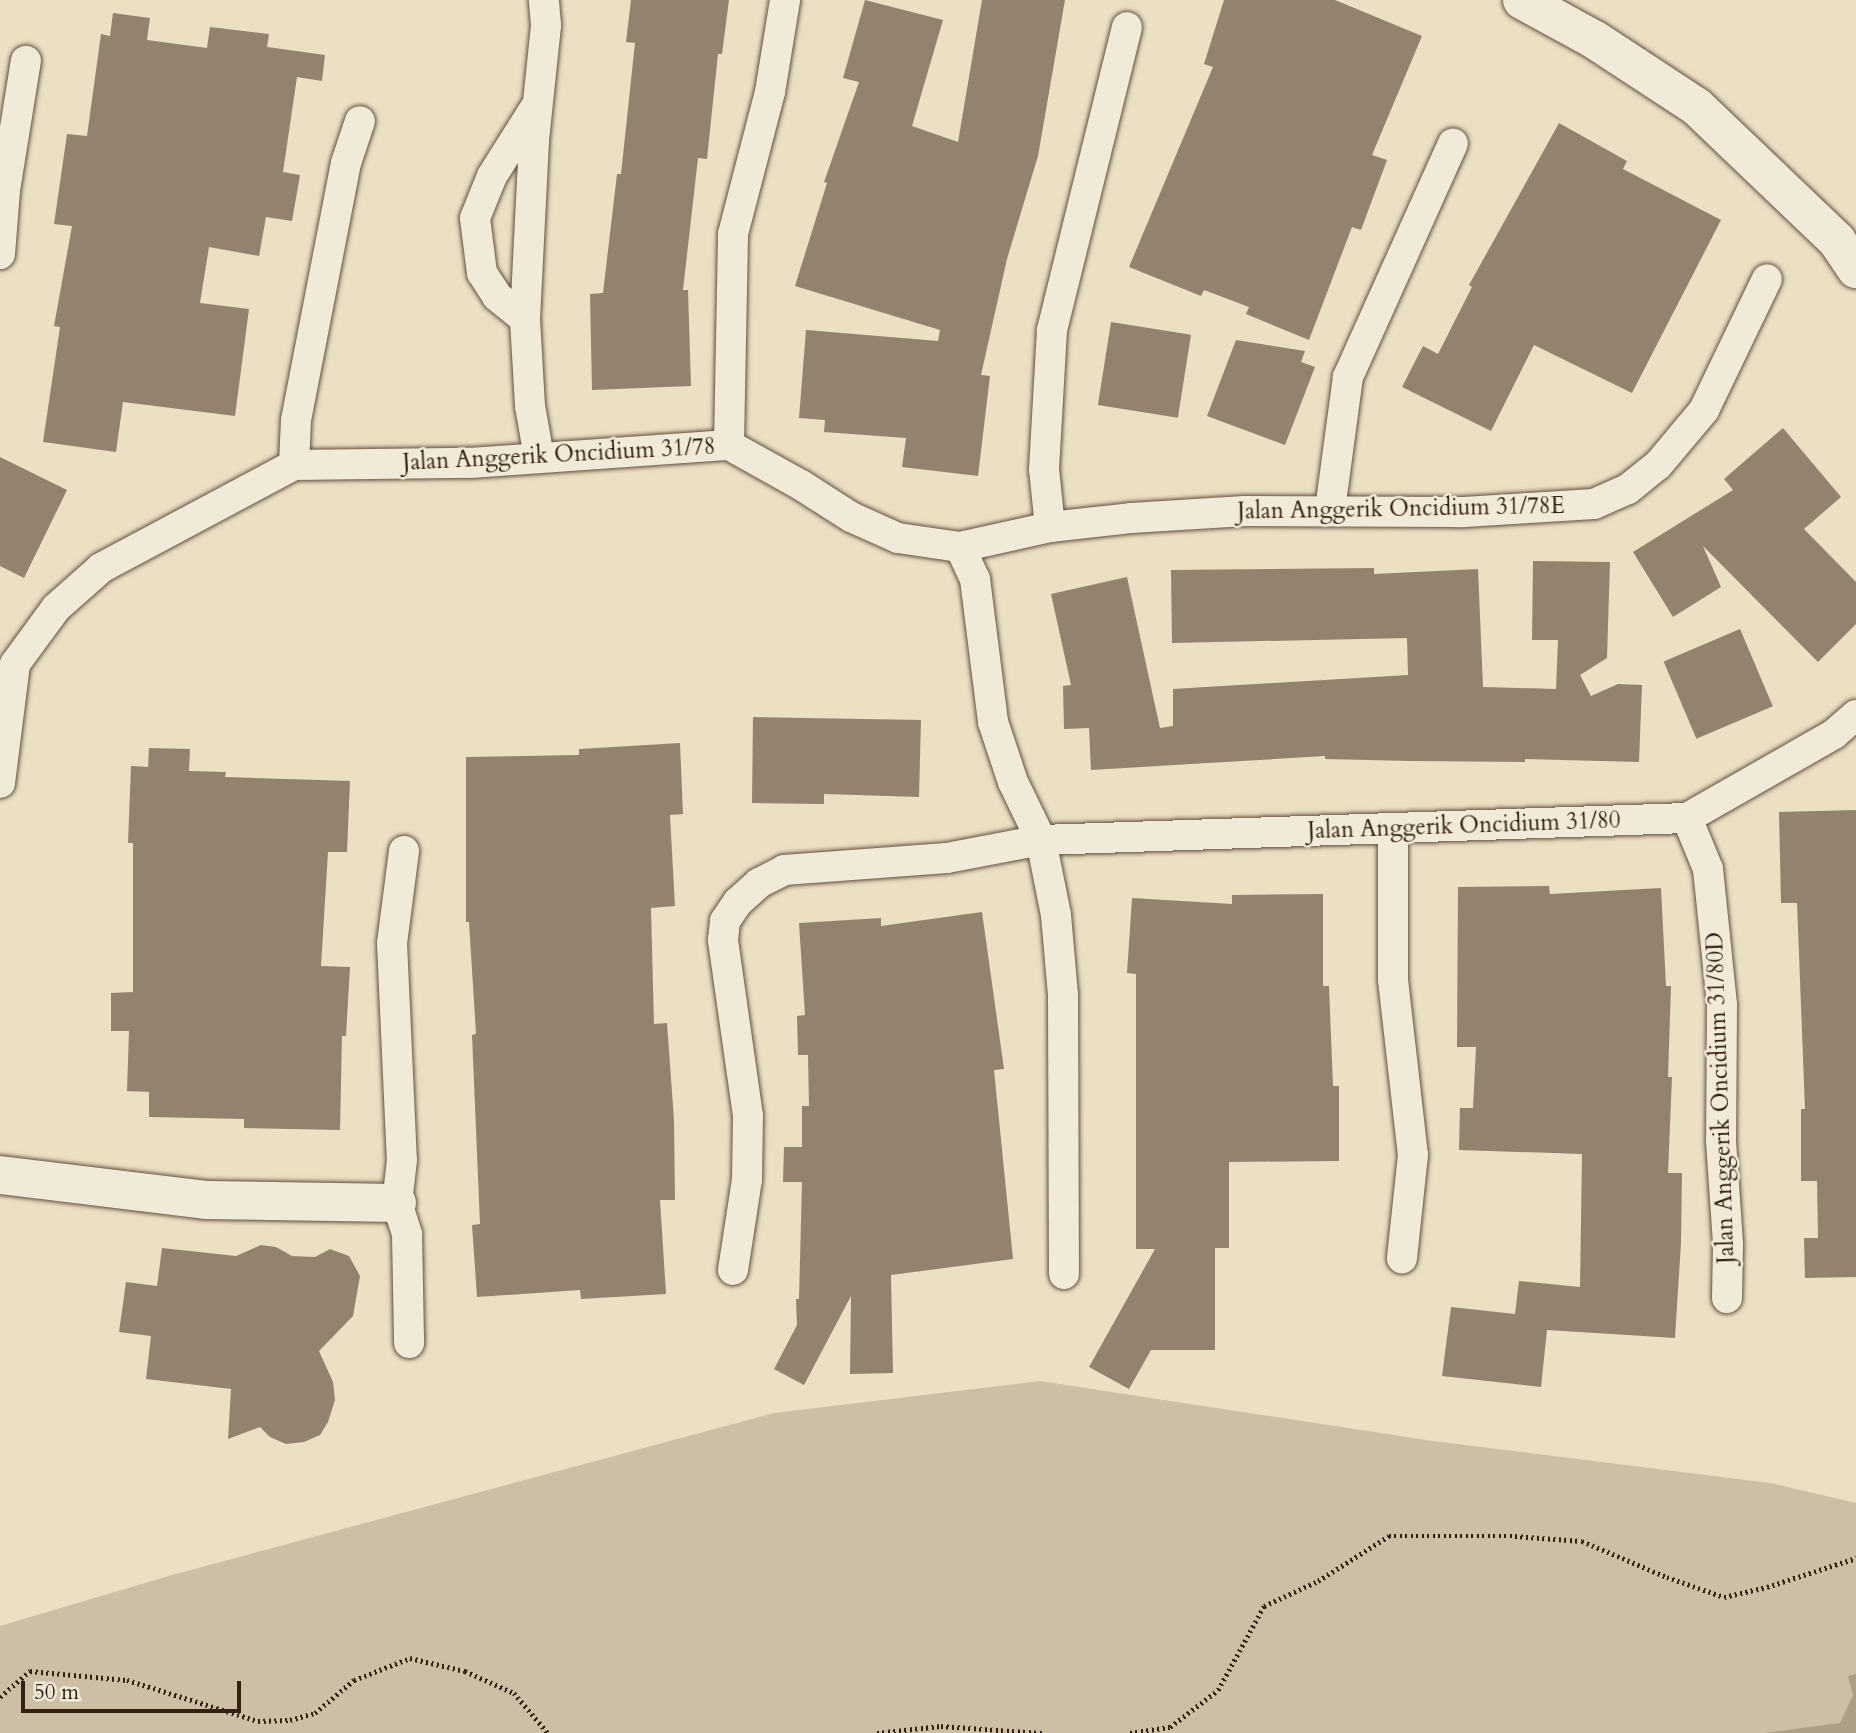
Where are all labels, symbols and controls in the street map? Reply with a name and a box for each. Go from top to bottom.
street label: Jalan Anggerik Oncidium 31/78 [402,433,716,477]
street label: Jalan Anggerik Oncidium 31/78E [1237,492,1565,526]
street label: Jalan Anggerik Oncidium 31/80 [1307,807,1621,845]
street label: Jalan Anggerik Oncidium 31/80D [1701,932,1741,1264]
scale bar [24,1666,245,1710]
text: 50 m [34,1678,79,1707]

